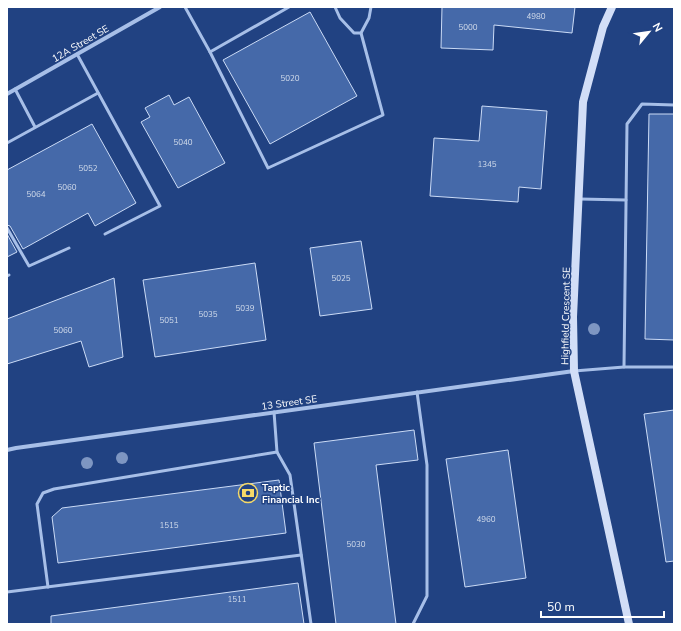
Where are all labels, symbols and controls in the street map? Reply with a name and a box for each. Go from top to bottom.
house number: 4980 [526,11,546,22]
north arrow [629,12,669,52]
text: N [649,20,666,35]
street label: 12A Street SE [49,22,112,66]
house number: 5000 [458,22,478,33]
house number: 5020 [280,73,300,84]
house number: 5040 [173,137,193,148]
house number: 1345 [477,159,497,170]
house number: 5052 [78,163,98,174]
house number: 5060 [57,182,77,193]
house number: 5064 [26,189,46,200]
street label: Highfield Crescent SE [558,267,574,365]
house number: 5025 [331,273,351,284]
house number: 5039 [235,303,255,314]
house number: 5035 [198,309,218,320]
house number: 5051 [159,315,179,326]
house number: 5060 [53,325,73,336]
street label: 13 Street SE [260,392,318,414]
place label: Taptic Financial Inc [262,481,320,507]
bank icon: Taptic Financial Inc [237,482,259,504]
house number: 4960 [476,514,496,525]
house number: 1515 [159,520,179,531]
house number: 5030 [346,539,366,550]
scale bar [541,593,664,619]
house number: 1511 [227,594,247,605]
text: 50 m [547,599,575,615]

